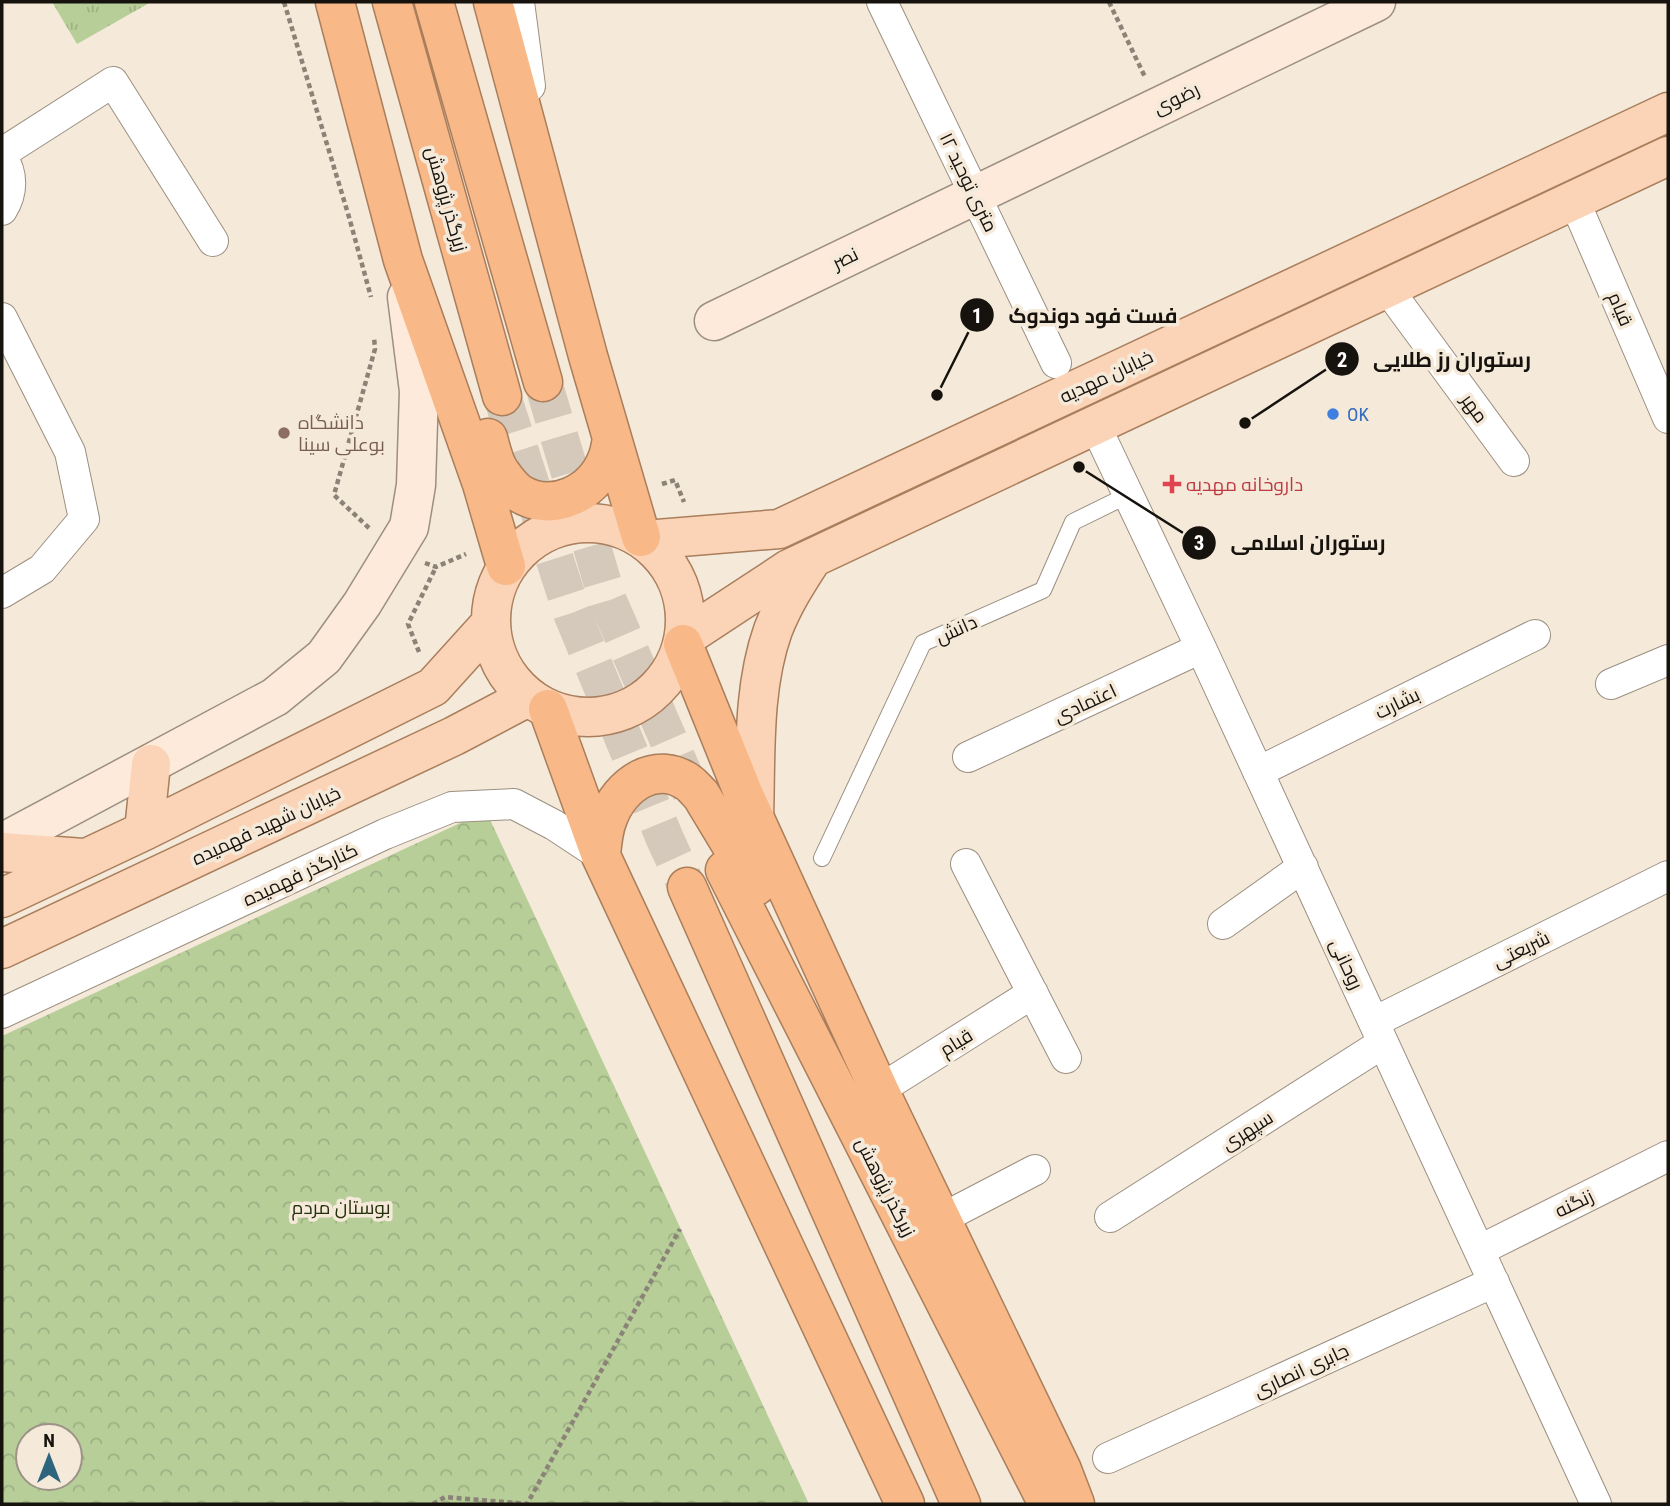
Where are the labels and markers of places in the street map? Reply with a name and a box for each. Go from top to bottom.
callout: فست فود دوندوک [960,294,1192,336]
callout: رستوران رز طلایی [1324,338,1545,380]
place label: OK [1347,403,1369,426]
marker: OK [1325,406,1341,422]
place label: دانشگاه بوعلی سینا [298,411,385,456]
marker: دانشگاه بوعلی سینا [276,425,292,441]
place label: داروخانه مهدیه [1186,473,1303,496]
marker: داروخانه مهدیه [1164,476,1180,492]
callout: رستوران اسلامی [1182,522,1399,564]

